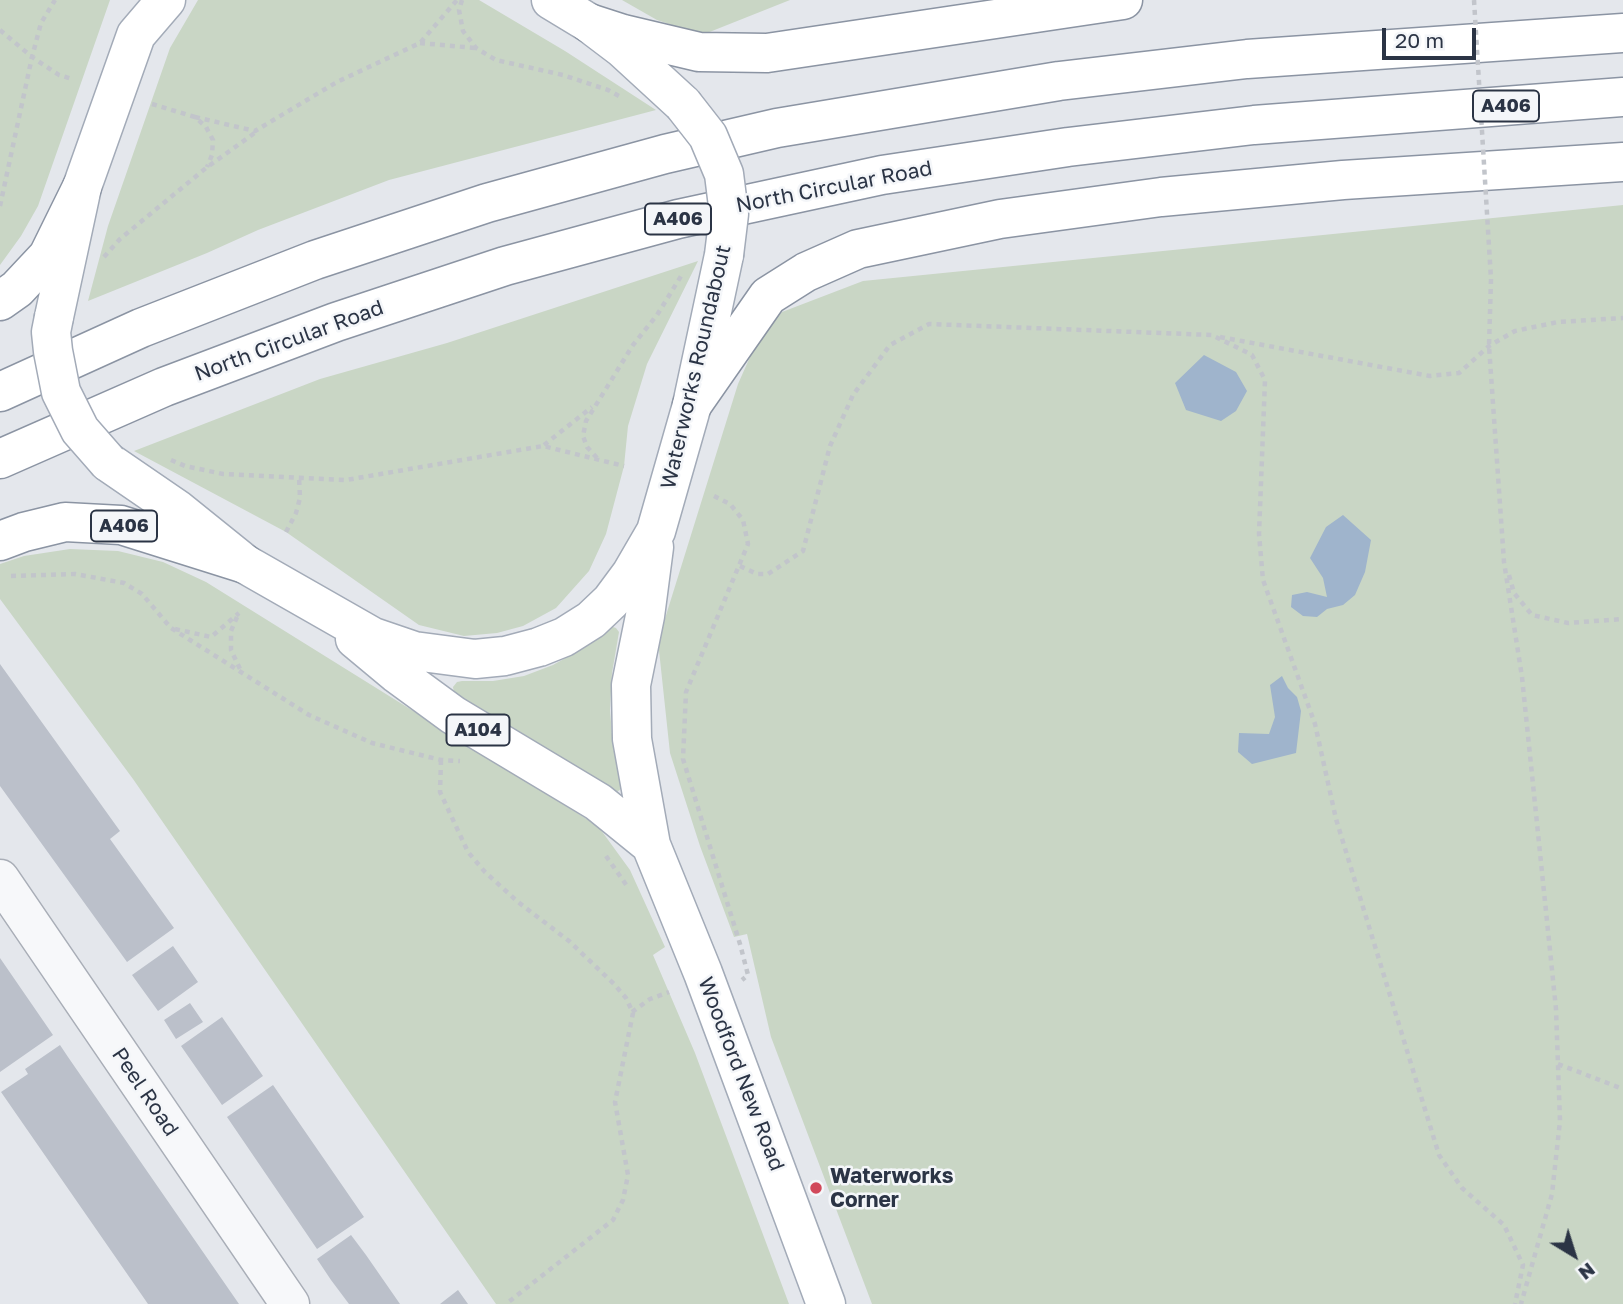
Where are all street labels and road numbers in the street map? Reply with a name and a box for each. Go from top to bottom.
road number: A406 [1473,90,1539,122]
street label: North Circular Road [734,156,934,218]
road number: A406 [645,204,711,234]
street label: Waterworks Roundabout [656,243,736,491]
street label: North Circular Road [191,295,387,387]
road number: A406 [91,510,157,541]
road number: A104 [447,715,510,746]
street label: Woodford New Road [692,974,790,1174]
street label: Peel Road [106,1043,184,1141]

